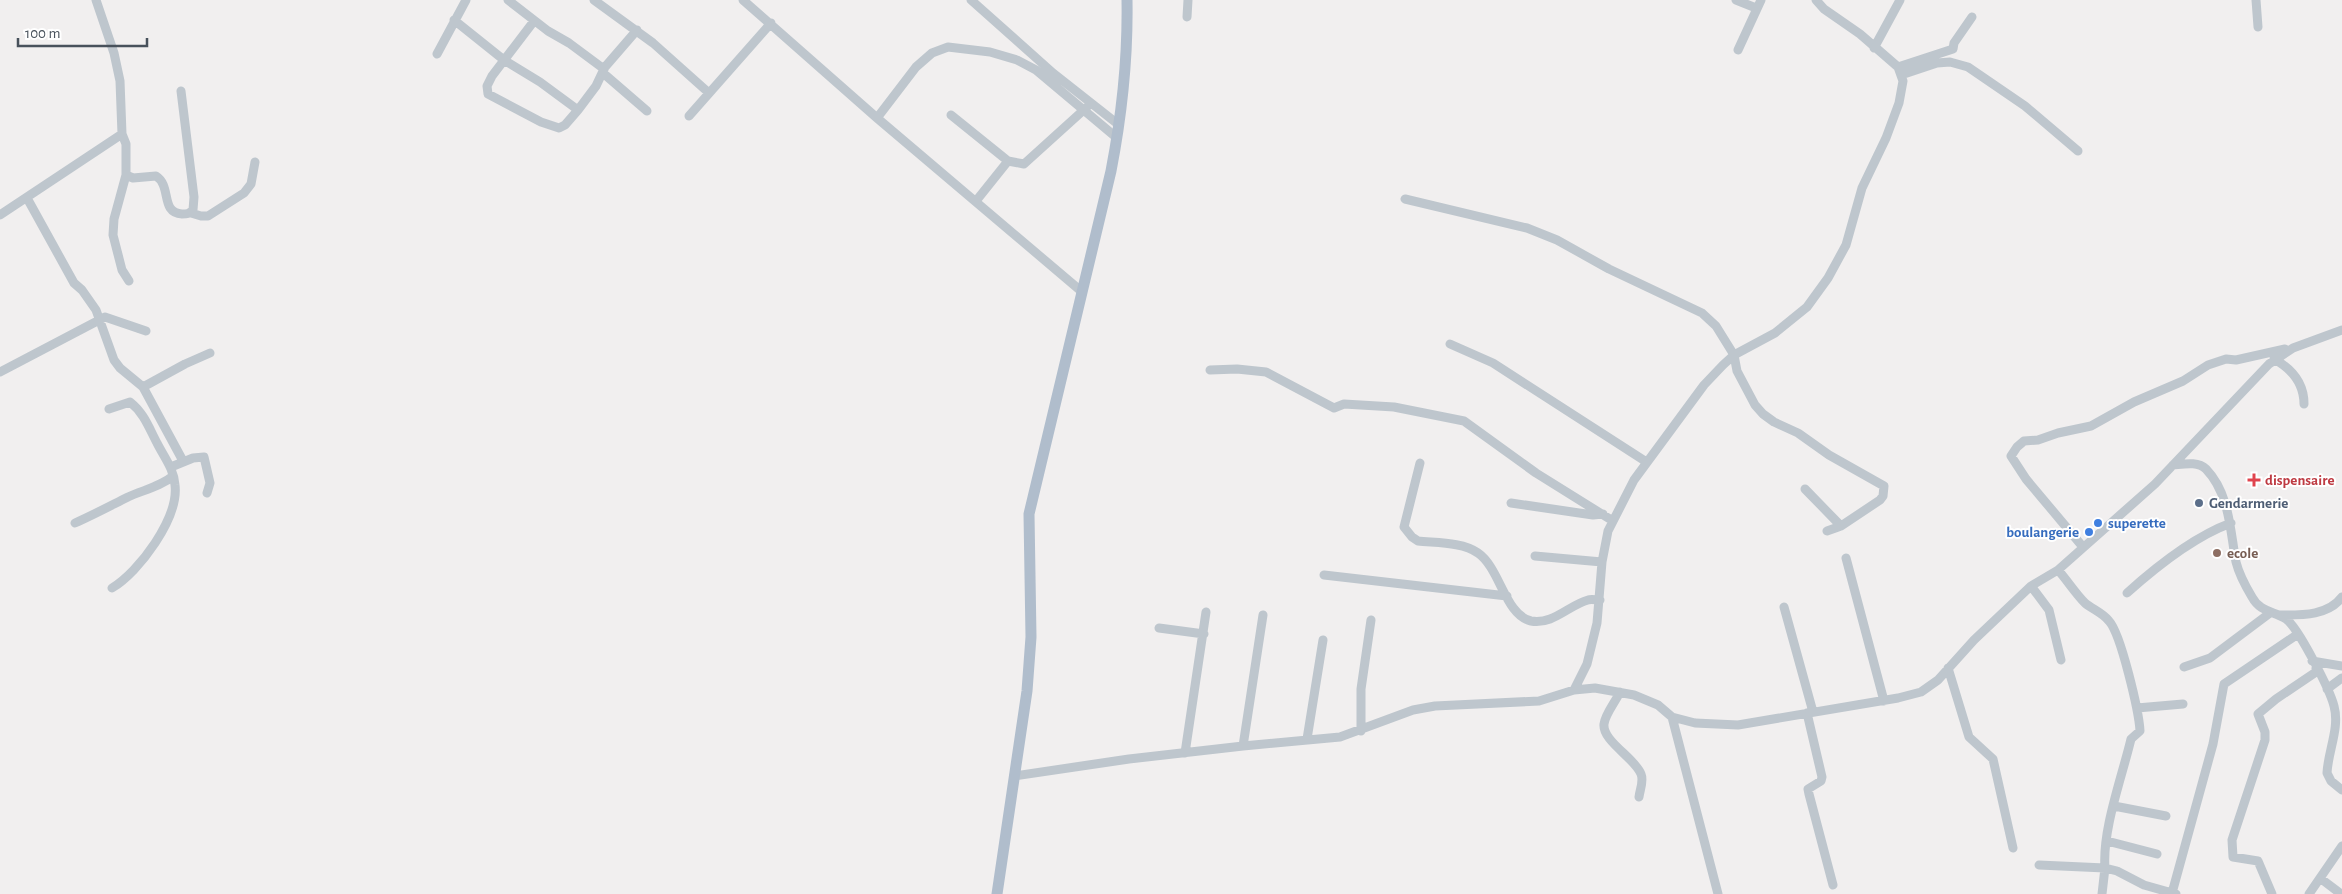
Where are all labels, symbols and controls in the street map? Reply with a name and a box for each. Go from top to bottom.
scale bar [18,15,146,47]
text: 100 m [25,26,60,41]
marker: dispensaire [2247,473,2261,487]
place label: dispensaire [2265,473,2335,488]
place label: Gendarmerie [2209,496,2288,511]
marker: Gendarmerie [2193,497,2205,509]
place label: superette [2108,516,2166,531]
marker: superette [2092,517,2104,529]
place label: boulangerie [2006,525,2079,540]
marker: boulangerie [2083,526,2095,538]
place label: ecole [2227,546,2258,561]
marker: ecole [2211,547,2223,559]

